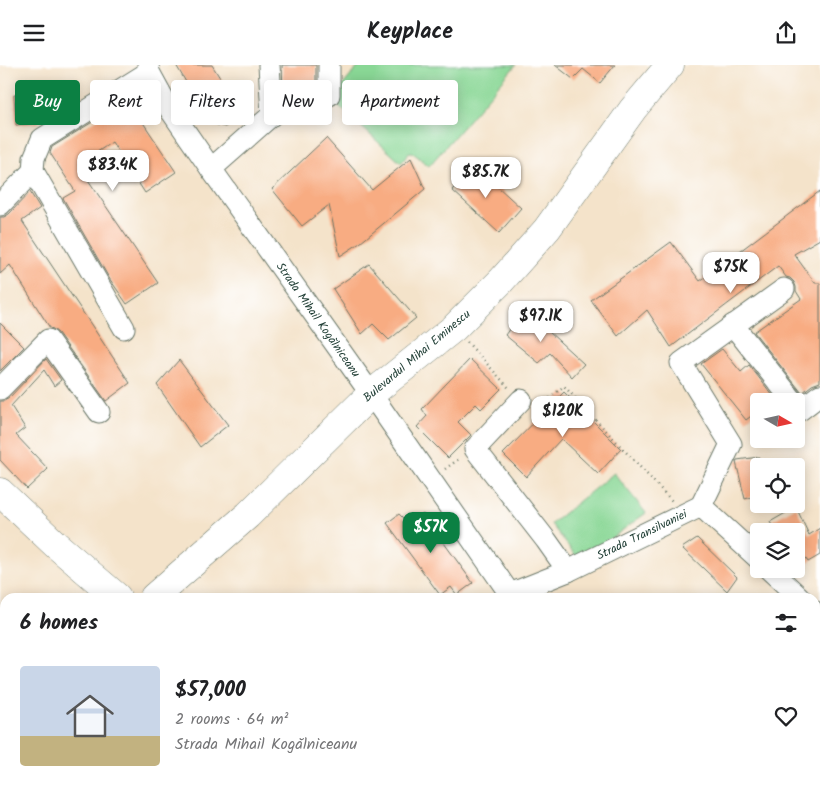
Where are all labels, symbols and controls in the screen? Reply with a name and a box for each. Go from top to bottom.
text: Keyplace [367,15,453,50]
icon: menu [20,19,48,47]
icon: share [772,19,800,47]
chip: Buy [15,80,80,125]
chip: Rent [90,80,161,125]
chip: Filters [171,80,254,125]
chip: New [264,80,332,125]
chip: Apartment [342,80,458,125]
pin: $83.4K [72,149,154,192]
text: $83.4K [88,153,138,178]
pin: $85.7K [445,157,527,199]
text: $85.7K [462,160,510,185]
pin: $75K [701,251,761,294]
text: $75K [714,255,748,280]
street label: Strada Mihail Kogălniceanu [271,259,365,382]
pin: $97.1K [500,301,582,343]
text: $97.1K [519,304,563,329]
street label: Bulevardul Mihai Eminescu [359,305,475,407]
north arrow [750,393,805,447]
map controls [750,393,805,578]
pin: $120K [528,395,598,438]
text: $120K [542,399,584,424]
button: locate [750,458,805,513]
street label: Strada Transilvaniei [594,504,691,565]
pin: $57K [401,511,461,554]
text: $57K [414,515,448,540]
button: layers [750,523,805,578]
text: 6 homes [20,607,98,640]
icon: filters [772,609,800,637]
text: $57,000 [175,674,246,707]
icon: home [60,686,120,746]
icon: heart [772,702,800,730]
text: 2 rooms · 64 m² [175,707,288,732]
text: Strada Mihail Kogălniceanu [175,732,357,757]

